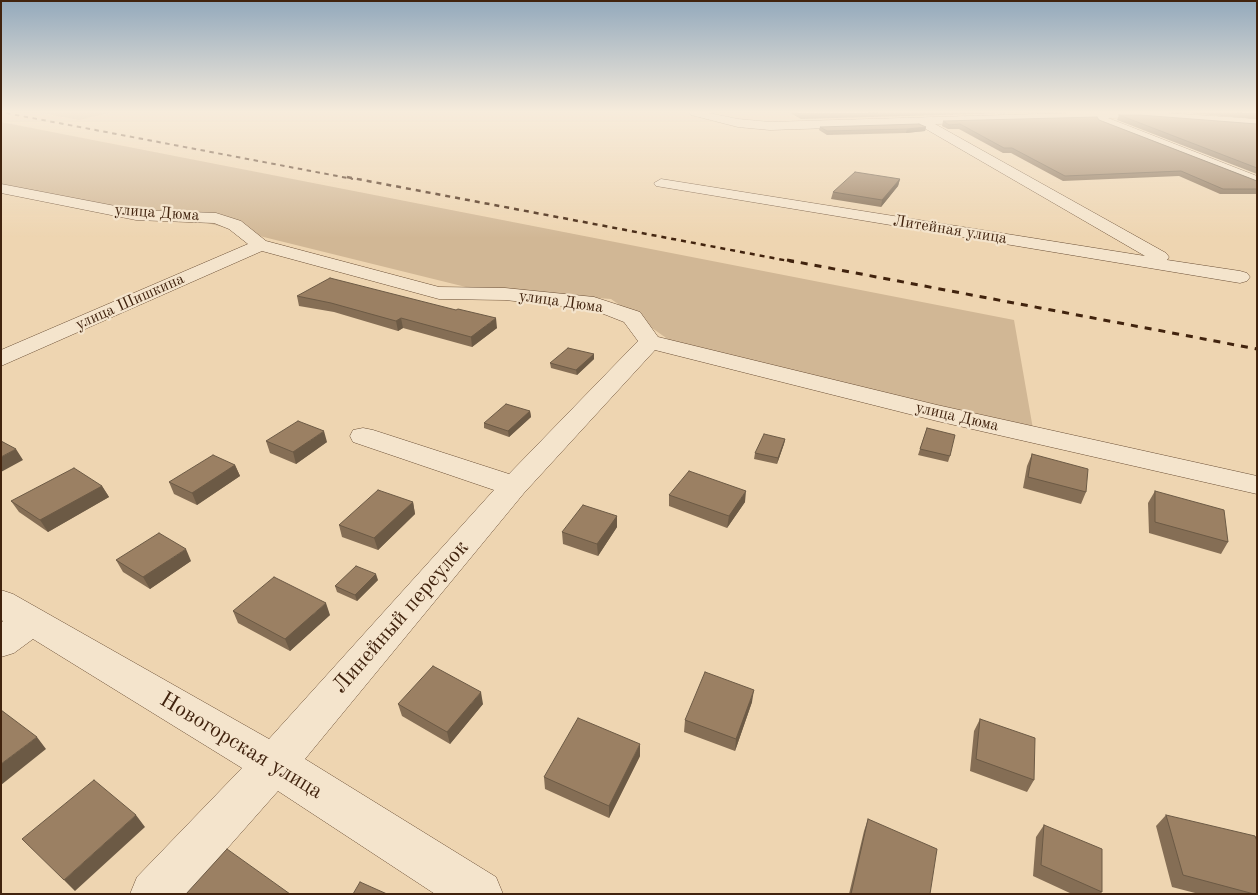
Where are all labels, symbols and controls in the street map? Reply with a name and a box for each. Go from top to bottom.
street label: улица Дюма [114,200,200,226]
street label: Литейная улица [892,212,1008,248]
street label: улица Шишкина [73,269,187,335]
street label: улица Дюма [518,287,604,317]
street label: улица Дюма [913,398,1001,436]
street label: Линейный переулок [327,535,475,699]
street label: Новогорская улица [155,687,327,805]

